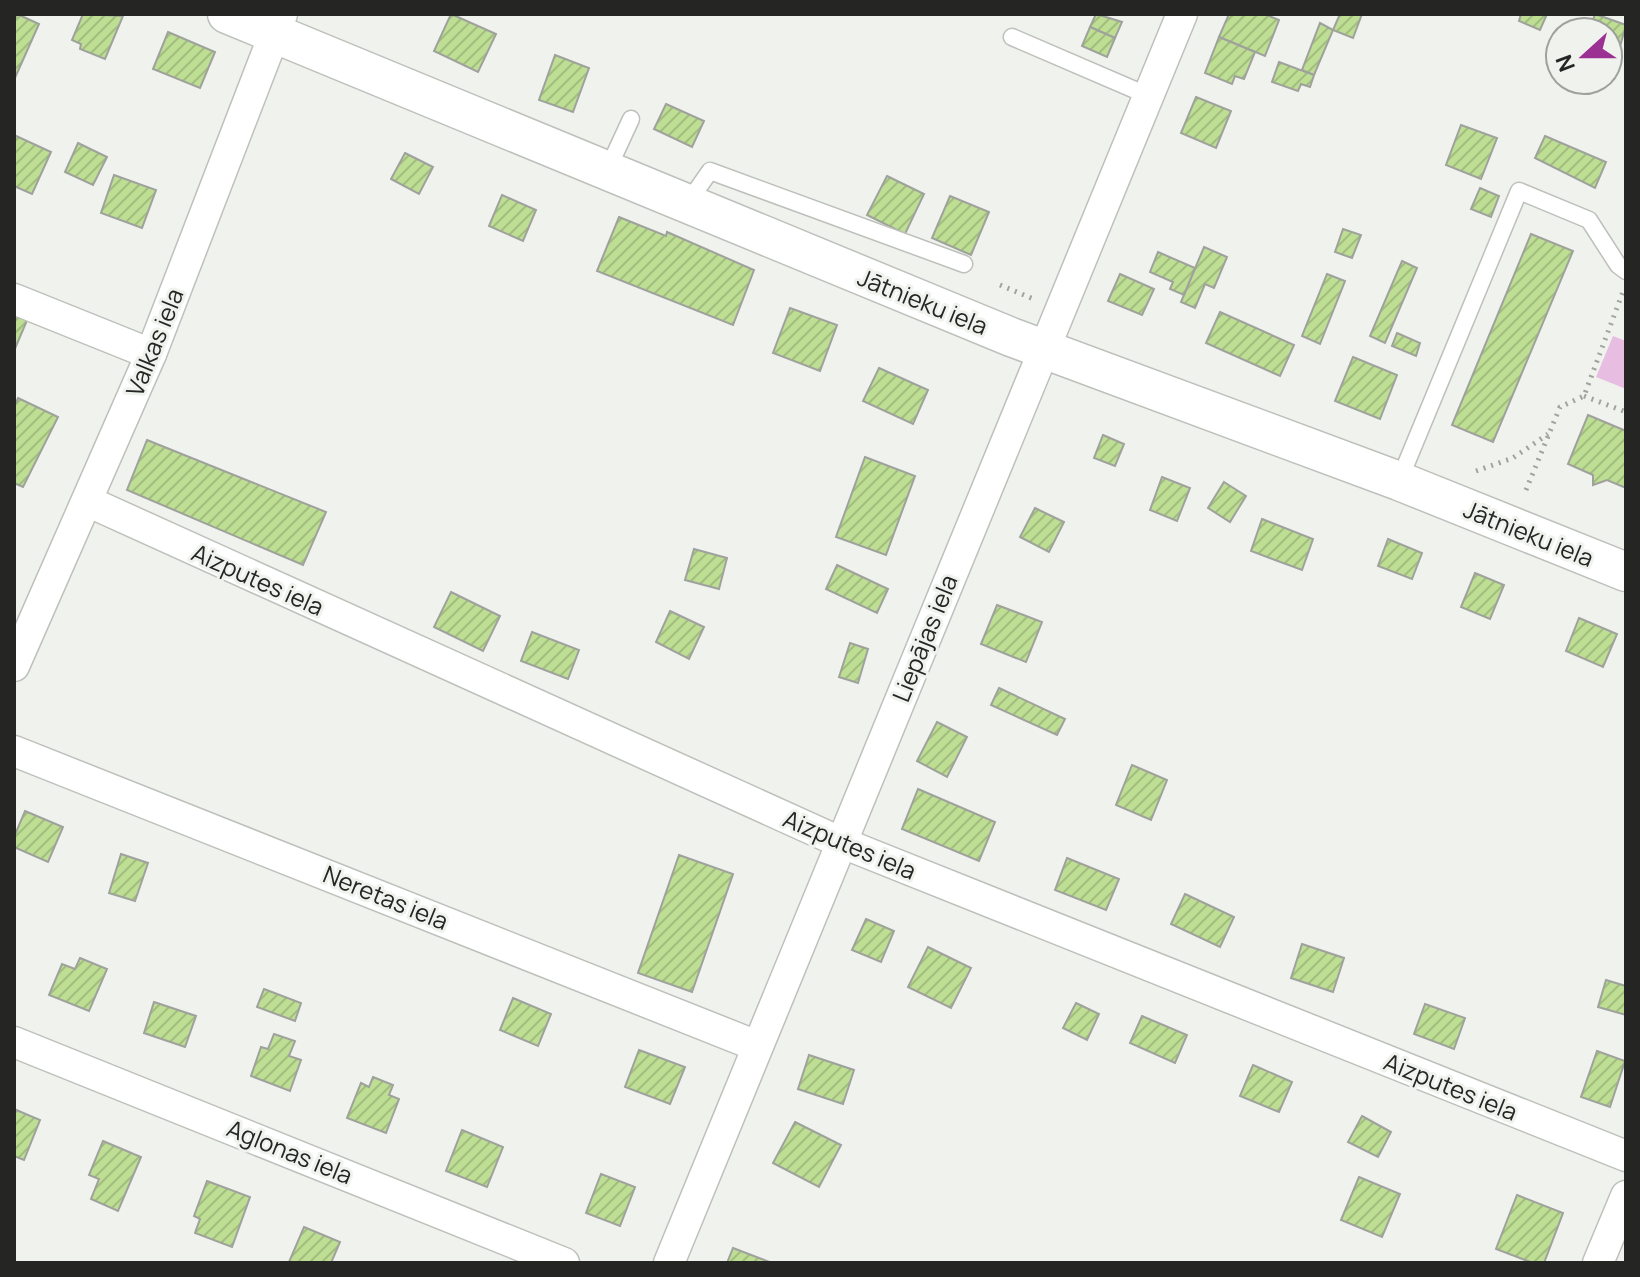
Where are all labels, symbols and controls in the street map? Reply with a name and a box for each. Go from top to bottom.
north arrow [1544,16,1624,96]
text: N [1548,50,1582,76]
street label: Jātnieku iela [853,260,993,342]
street label: Valkas iela [117,283,191,401]
street label: Jātnieku iela [1459,492,1599,574]
street label: Aizputes iela [187,535,329,623]
street label: Liepājas iela [884,570,964,706]
street label: Aizputes iela [779,801,921,887]
street label: Neretas iela [319,857,453,937]
street label: Aizputes iela [1379,1044,1523,1128]
street label: Aglonas iela [222,1111,358,1191]

